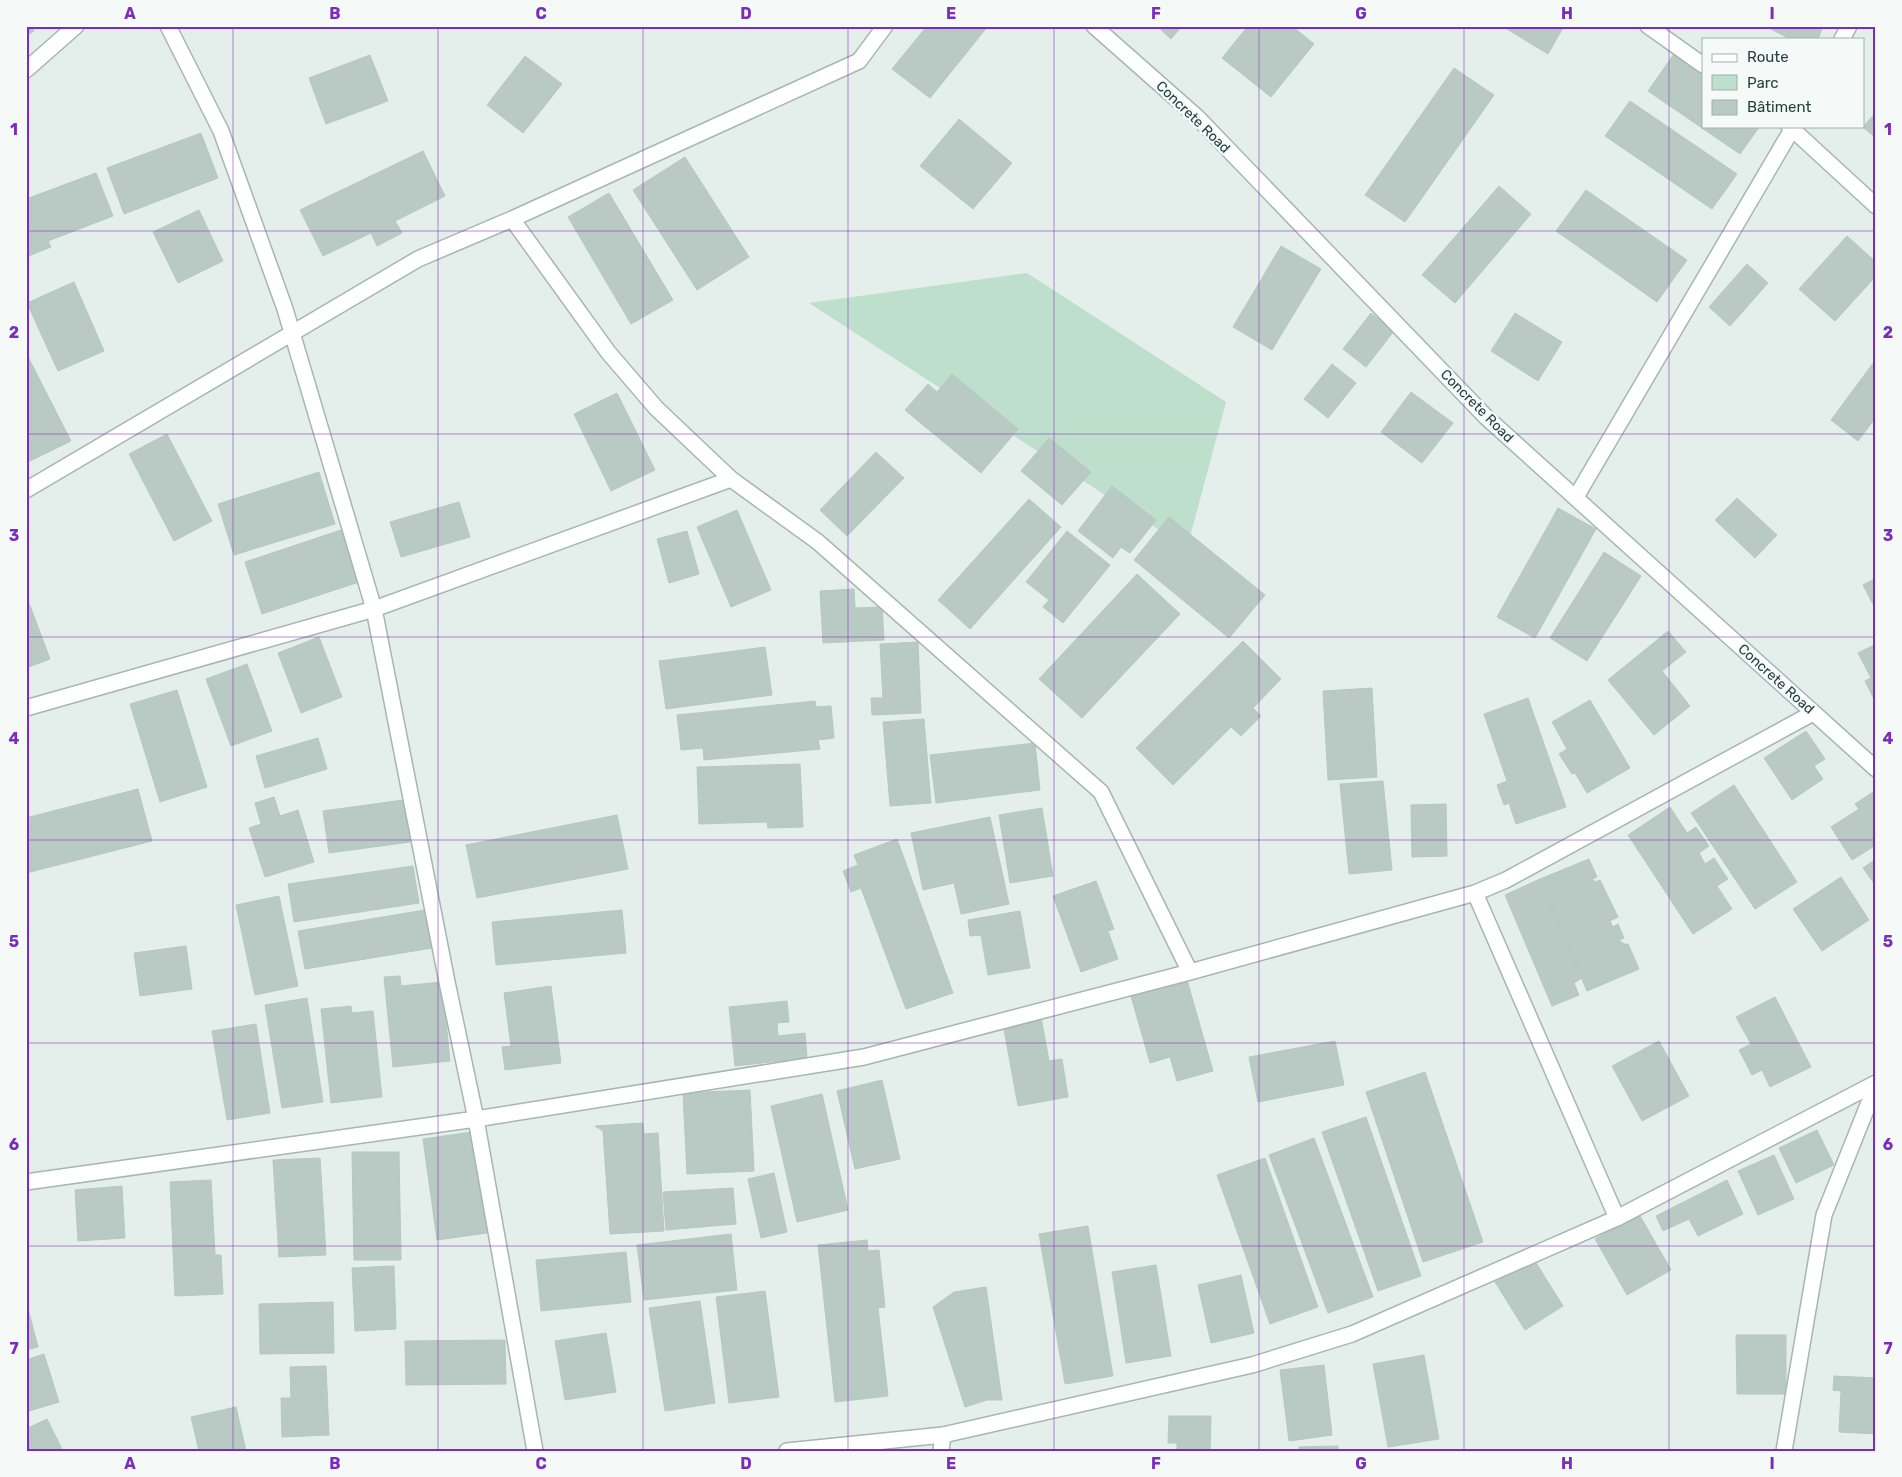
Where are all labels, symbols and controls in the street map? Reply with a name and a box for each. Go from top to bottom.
text: A [124,4,136,23]
text: B [329,4,341,23]
text: C [535,4,547,23]
text: D [740,4,752,23]
text: E [946,4,956,23]
text: F [1151,4,1161,23]
text: G [1355,4,1367,23]
text: H [1561,4,1573,23]
text: I [1769,4,1775,23]
legend [1702,38,1864,128]
text: Route [1747,48,1789,66]
text: Parc [1747,74,1779,92]
street label: Concrete Road [1152,77,1234,157]
text: Bâtiment [1747,98,1811,116]
text: 1 [10,120,18,139]
text: 1 [1884,120,1892,139]
text: 2 [9,323,19,342]
text: 2 [1883,323,1893,342]
street label: Concrete Road [1437,366,1517,446]
text: 3 [9,526,19,545]
text: 3 [1883,526,1893,545]
street label: Concrete Road [1734,640,1818,718]
text: 4 [9,729,20,748]
text: 4 [1883,729,1894,748]
text: 5 [9,932,19,951]
text: 5 [1883,932,1893,951]
text: 6 [9,1135,19,1154]
text: 6 [1883,1135,1893,1154]
text: 7 [9,1339,19,1358]
text: 7 [1883,1339,1893,1358]
text: A [124,1454,136,1473]
text: B [329,1454,341,1473]
text: C [535,1454,547,1473]
text: D [740,1454,752,1473]
text: E [946,1454,956,1473]
text: F [1151,1454,1161,1473]
text: G [1355,1454,1367,1473]
text: H [1561,1454,1573,1473]
text: I [1769,1454,1775,1473]

